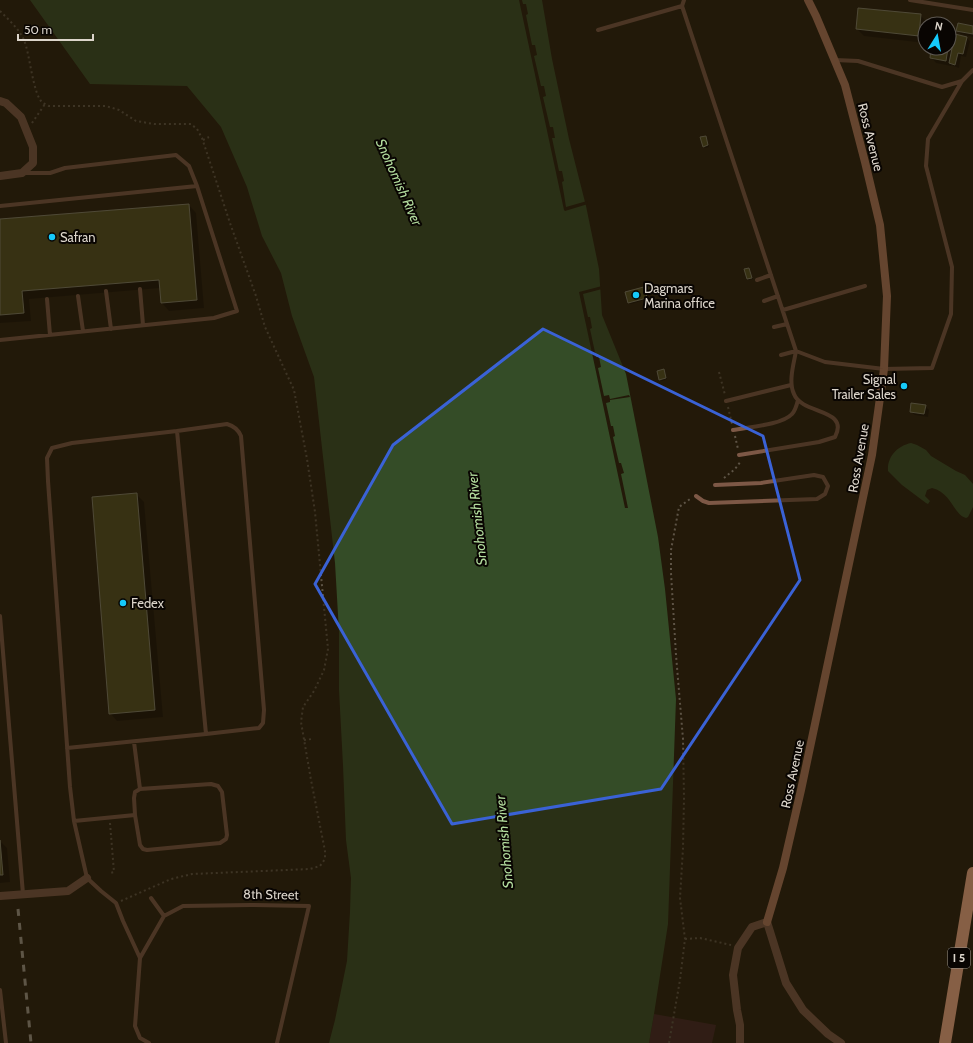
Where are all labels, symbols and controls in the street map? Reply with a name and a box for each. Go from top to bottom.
scale bar [18,16,93,42]
north arrow [917,16,957,56]
text: N [934,19,944,34]
text: 50 m [24,22,52,37]
street label: Ross Avenue [855,101,887,173]
water label: Snohomish River [372,136,426,229]
place label: Safran [60,229,96,245]
marker: Safran [47,232,57,242]
place label: Dagmars Marina office [644,280,715,311]
marker: Dagmars Marina office [631,290,641,300]
place label: Signal Trailer Sales [832,371,897,402]
marker: Signal Trailer Sales [899,381,909,391]
street label: Ross Avenue [844,422,872,494]
water label: Snohomish River [463,471,491,566]
place label: Fedex [131,595,165,611]
marker: Fedex [118,598,128,608]
street label: Ross Avenue [777,738,807,810]
water label: Snohomish River [491,794,517,889]
street label: 8th Street [243,886,300,902]
road number: I 5 [948,948,970,968]

